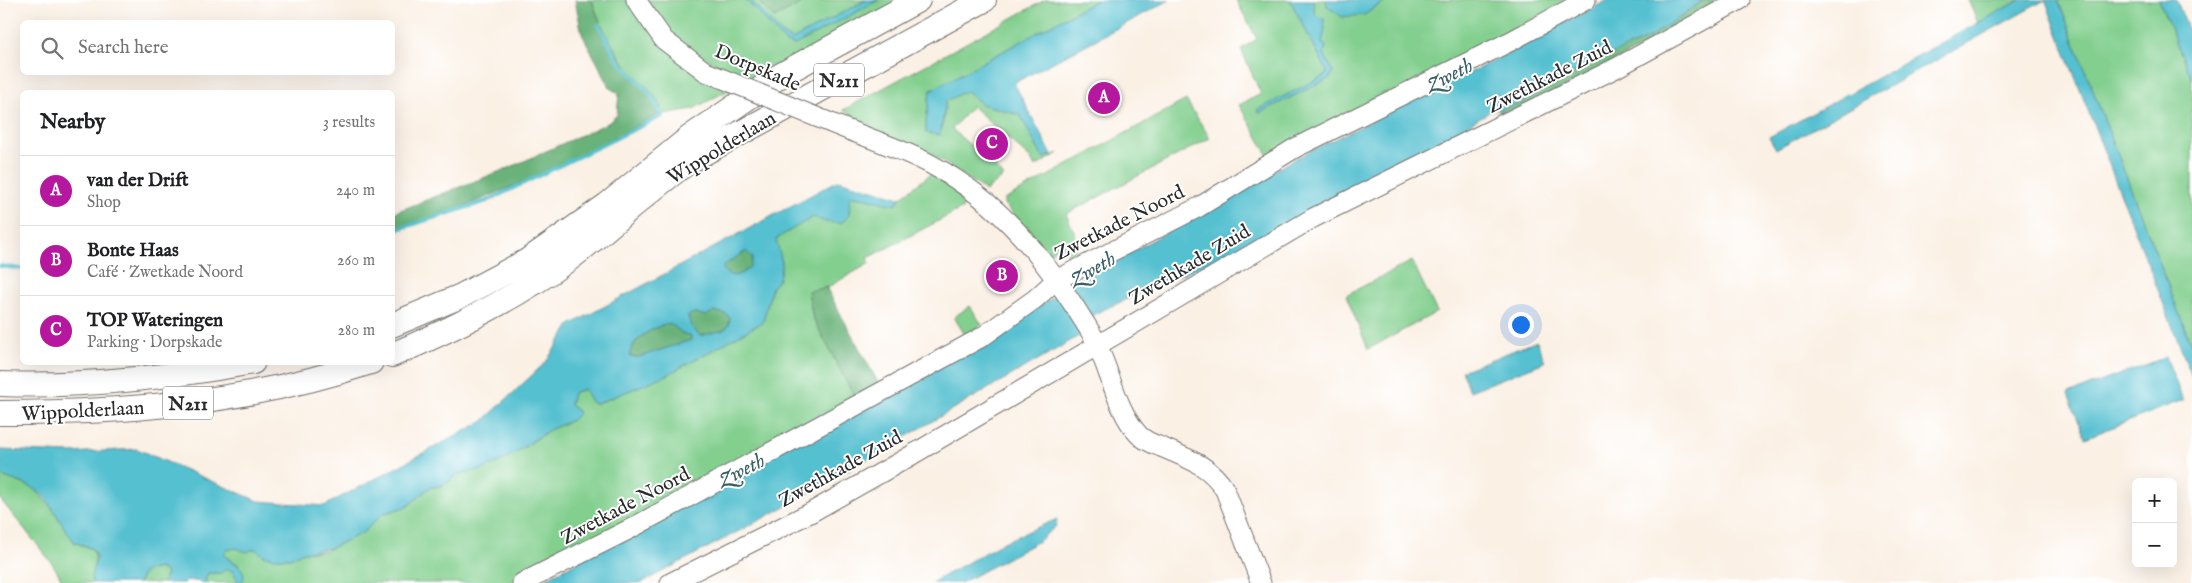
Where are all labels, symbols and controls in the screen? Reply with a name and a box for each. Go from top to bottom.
search box [20,20,395,75]
icon: search [38,34,66,62]
street label: Zwethkade Zuid [1483,35,1617,120]
text: Search here [78,36,169,60]
street label: Dorpskade [711,39,804,98]
water label: Zweth [1420,53,1478,101]
road number: N211 [814,64,864,96]
pin: A [1088,79,1120,117]
street label: Wippolderlaan [663,106,781,191]
text: Nearby [40,109,105,136]
text: 3 results [323,113,375,133]
pin: C [976,125,1008,163]
text: van der Drift [87,169,189,193]
street label: Zwetkade Noord [1050,180,1189,267]
text: A [51,181,61,201]
text: 240 m [336,181,375,201]
text: Shop [87,193,121,213]
street label: Zwethkade Zuid [1124,219,1255,311]
text: Bonte Haas [87,239,179,263]
water label: Zweth [1063,246,1121,296]
text: B [51,251,61,271]
text: 260 m [337,251,375,271]
pin: B [986,257,1018,295]
text: Café · Zwetkade Noord [87,263,243,283]
text: TOP Wateringen [87,309,223,333]
your location [1508,312,1534,338]
text: C [50,321,62,341]
text: 280 m [338,321,375,341]
text: Parking · Dorpskade [87,333,222,353]
road number: N211 [163,386,213,419]
street label: Wippolderlaan [21,396,145,427]
street label: Zwethkade Zuid [775,425,907,514]
water label: Zweth [712,448,770,496]
street label: Zwetkade Noord [557,462,695,551]
map controls [2132,478,2177,568]
button: + [2132,478,2177,523]
button: − [2132,523,2177,568]

